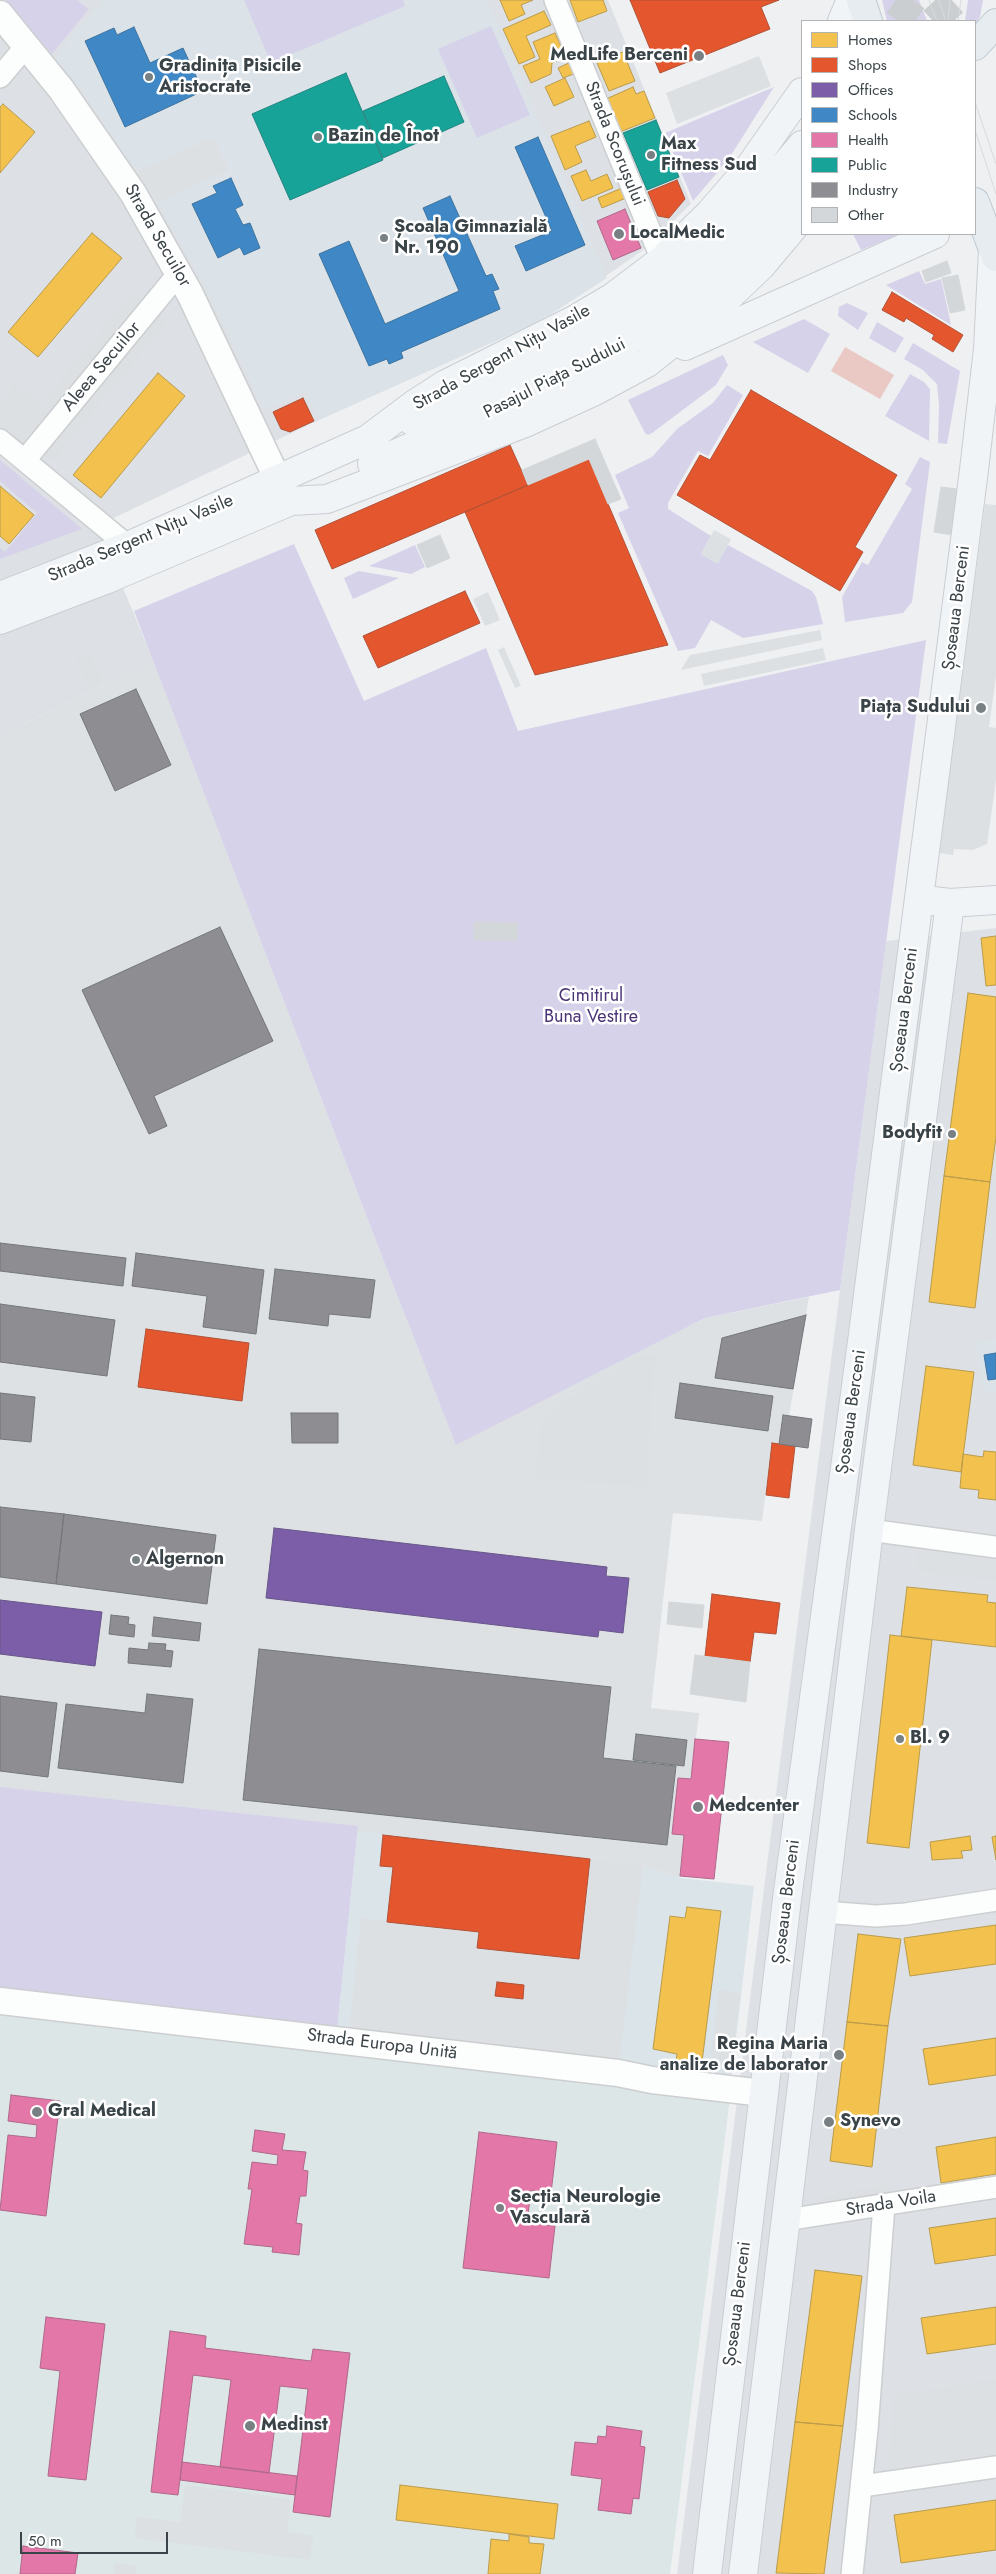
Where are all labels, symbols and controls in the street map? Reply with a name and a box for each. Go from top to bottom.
legend [801,20,976,235]
text: Homes [848,29,892,51]
place label: MedLife Berceni [550,45,688,67]
marker: MedLife Berceni [692,49,706,63]
text: Shops [848,54,887,76]
place label: Gradinița Pisicile Aristocrate [159,56,301,98]
marker: Gradinița Pisicile Aristocrate [143,71,155,83]
street label: Strada Scorușului [579,79,649,209]
text: Offices [848,79,893,101]
text: Schools [848,104,897,126]
place label: Bazin de Înot [328,126,439,148]
text: Health [848,129,889,151]
marker: Bazin de Înot [312,131,324,143]
place label: Max Fitness Sud [661,134,757,176]
marker: Max Fitness Sud [645,149,657,161]
text: Public [848,154,887,176]
text: Industry [848,179,898,201]
street label: Strada Secuilor [119,181,195,291]
text: Other [848,204,884,226]
place label: Școala Gimnazială Nr. 190 [394,217,548,260]
place label: LocalMedic [630,223,725,245]
marker: LocalMedic [612,227,626,241]
marker: Școala Gimnazială Nr. 190 [378,232,390,244]
street label: Strada Sergent Nițu Vasile [410,300,594,416]
street label: Aleea Secuilor [58,318,146,416]
street label: Pasajul Piața Sudului [480,334,630,424]
street label: Strada Sergent Nițu Vasile [45,490,237,588]
street label: Șoseaua Berceni [939,544,975,672]
place label: Piața Sudului [860,697,970,719]
marker: Piața Sudului [974,701,988,715]
street label: Șoseaua Berceni [887,946,923,1074]
park label: Cimitirul Buna Vestire [544,986,638,1028]
place label: Bodyfit [882,1123,942,1145]
marker: Bodyfit [946,1128,958,1140]
street label: Șoseaua Berceni [833,1348,871,1476]
place label: Algernon [146,1549,224,1571]
marker: Algernon [130,1554,142,1566]
place label: Bl. 9 [910,1728,950,1750]
marker: Bl. 9 [894,1733,906,1745]
place label: Medcenter [709,1796,799,1818]
marker: Medcenter [691,1800,705,1814]
street label: Șoseaua Berceni [769,1838,805,1966]
street label: Strada Europa Unită [306,2025,458,2065]
place label: Regina Maria analize de laborator [660,2034,828,2076]
marker: Regina Maria analize de laborator [832,2048,846,2062]
place label: Gral Medical [48,2101,156,2123]
marker: Gral Medical [30,2105,44,2119]
place label: Synevo [840,2111,901,2133]
marker: Synevo [822,2115,836,2129]
street label: Strada Voila [844,2186,938,2222]
place label: Secția Neurologie Vasculară [510,2187,661,2230]
marker: Secția Neurologie Vasculară [494,2202,506,2214]
street label: Șoseaua Berceni [720,2240,756,2368]
place label: Medinst [261,2415,328,2437]
marker: Medinst [243,2419,257,2433]
scale bar [22,2522,170,2554]
text: 50 m [28,2530,62,2552]

